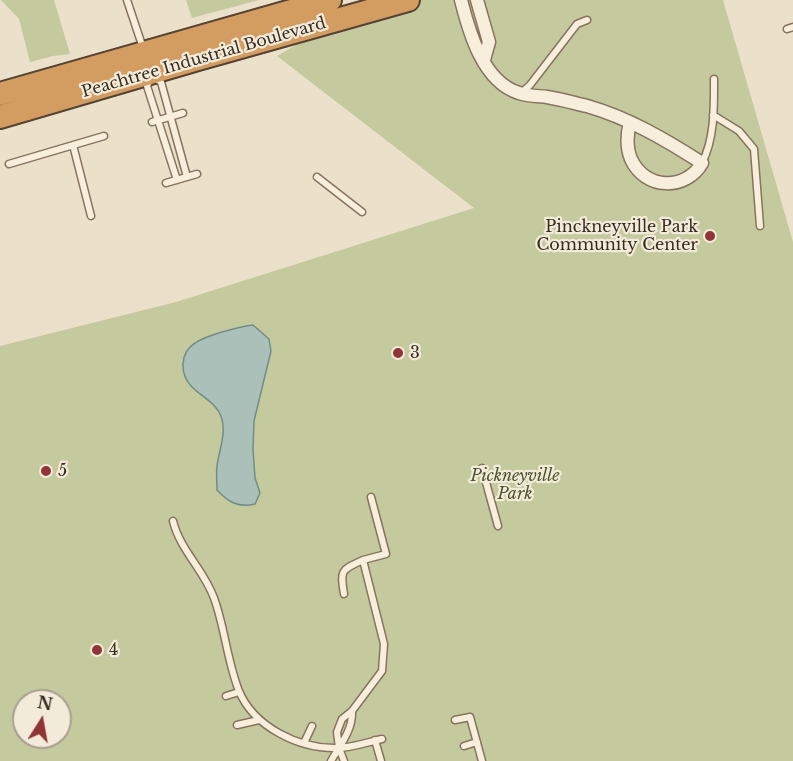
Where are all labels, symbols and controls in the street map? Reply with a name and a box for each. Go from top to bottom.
street label: Peachtree Industrial Boulevard [80,14,328,102]
place label: Pinckneyville Park Community Center [536,217,698,255]
marker: Pinckneyville Park Community Center [703,229,717,243]
place label: 3 [410,343,420,363]
marker: 3 [391,346,405,360]
place label: 5 [58,461,67,481]
marker: 5 [39,464,53,478]
park label: Pickneyville Park [470,466,560,504]
place label: 4 [109,640,118,660]
marker: 4 [90,643,104,657]
north arrow [12,689,72,749]
text: N [36,692,54,715]

